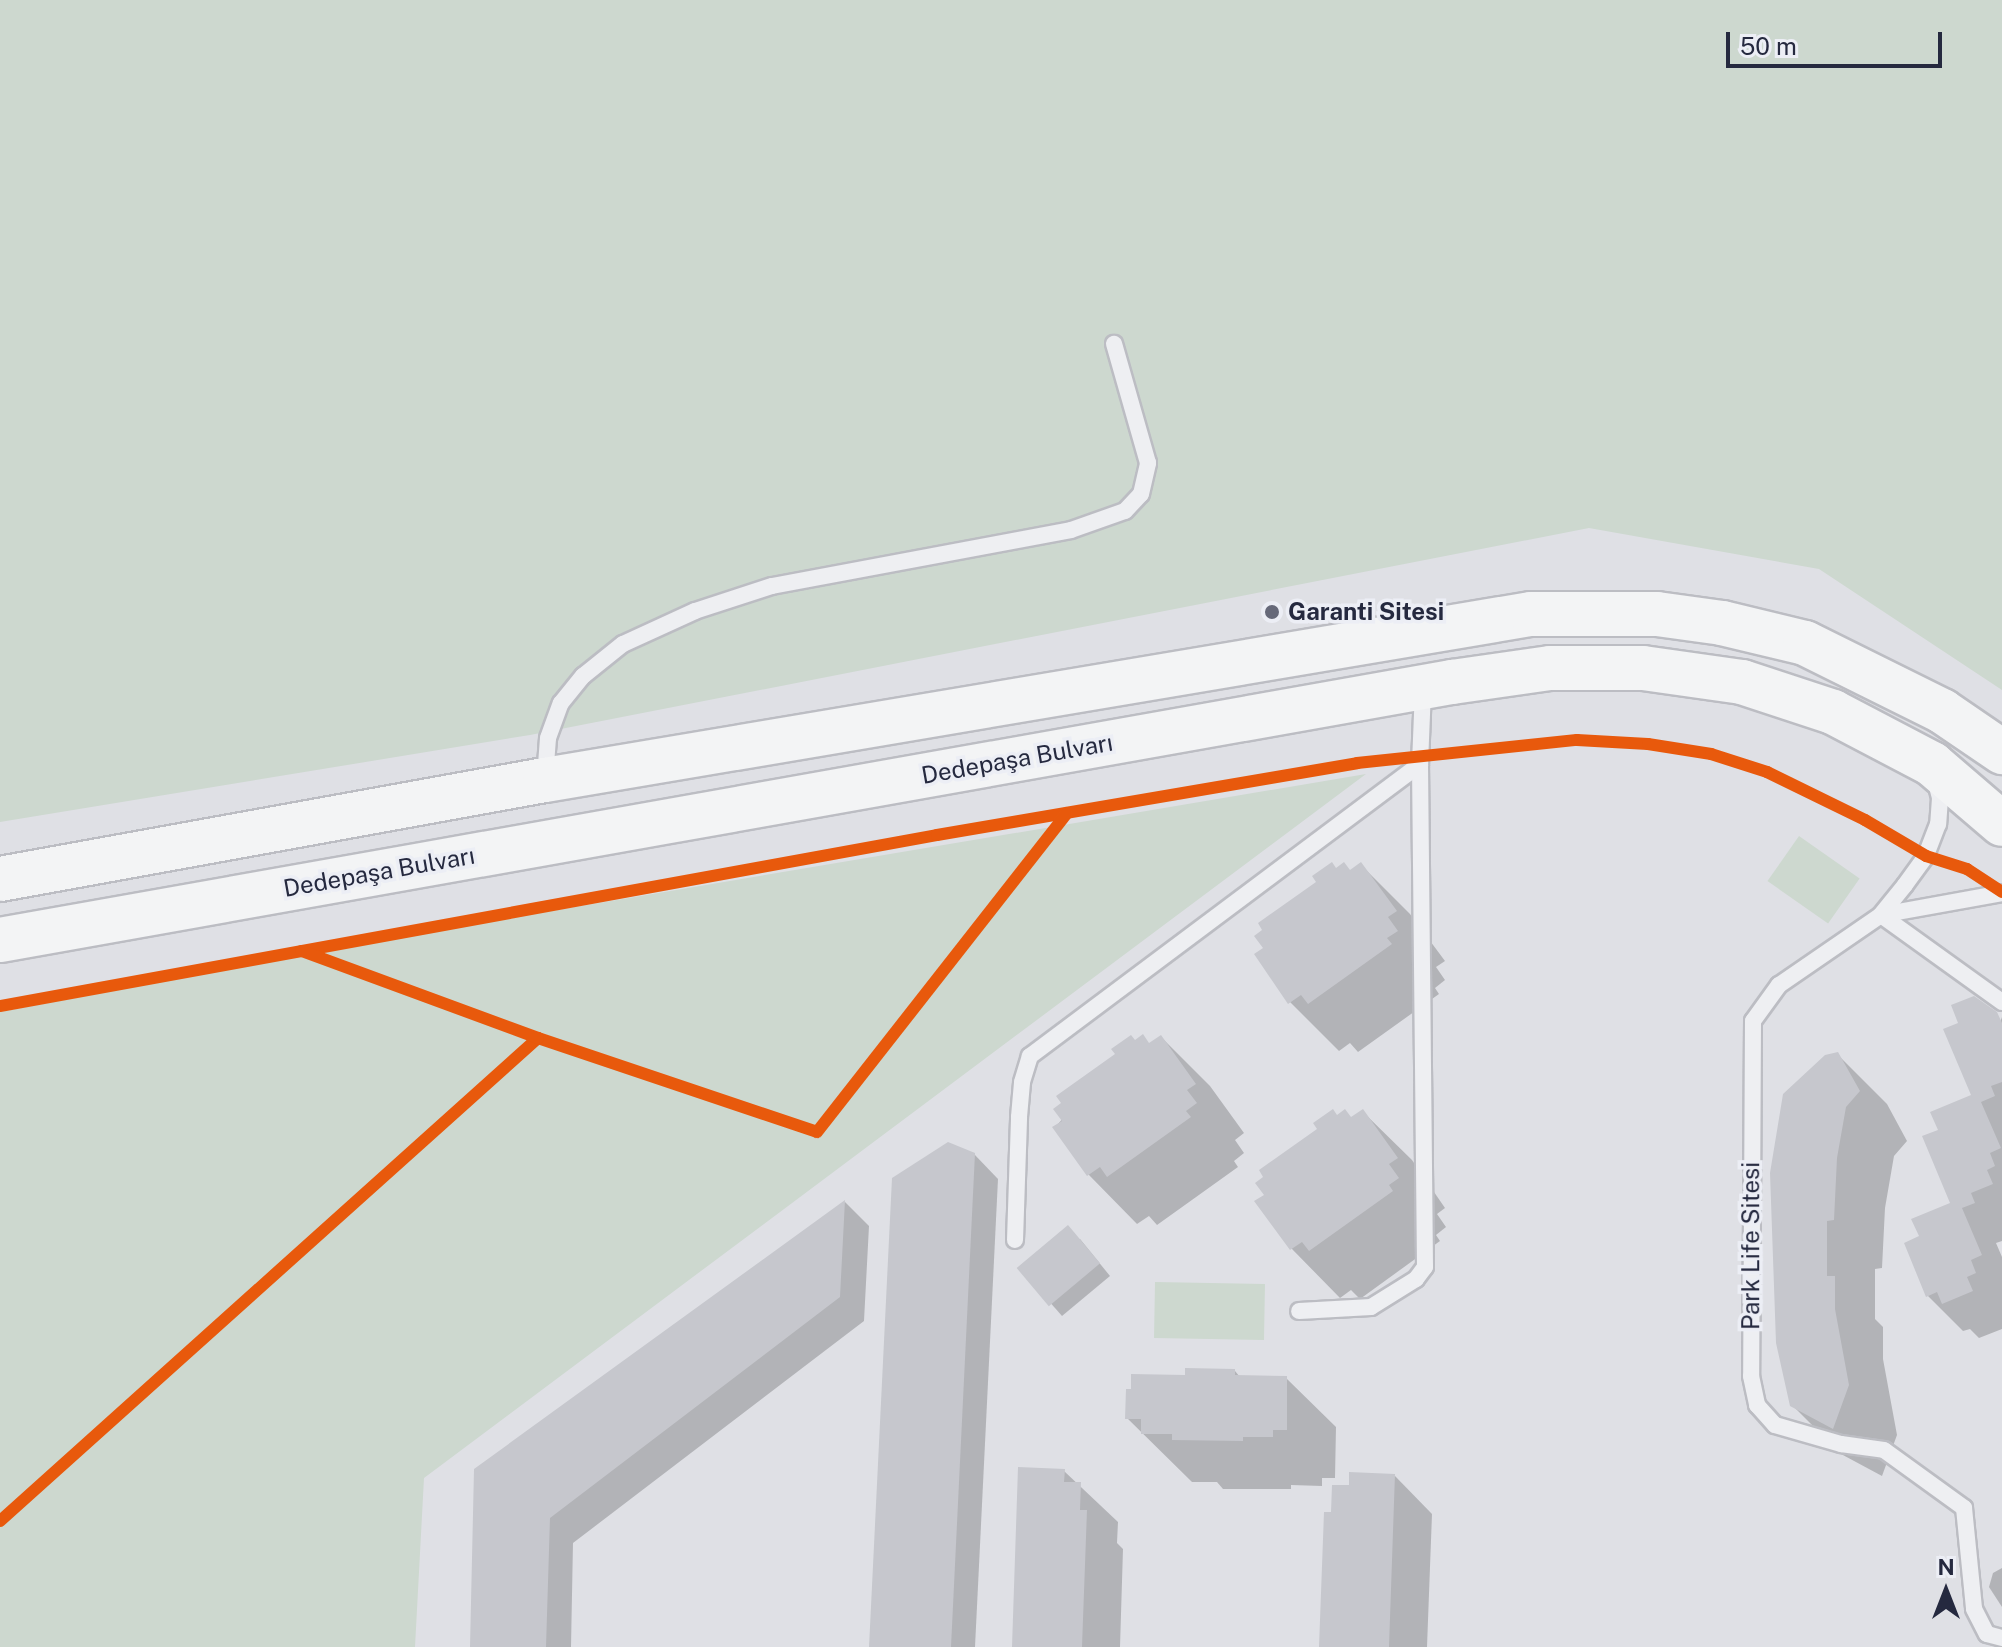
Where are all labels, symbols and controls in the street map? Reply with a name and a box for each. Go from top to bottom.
scale bar [1730,16,1946,66]
text: 50 m [1740,32,1797,60]
place label: Garanti Sitesi [1288,598,1444,626]
marker: Garanti Sitesi [1263,603,1281,621]
street label: Dedepaşa Bulvarı [919,728,1115,790]
street label: Dedepaşa Bulvarı [281,841,477,903]
street label: Park Life Sitesi [1737,1162,1765,1330]
north arrow [1906,1551,1986,1631]
text: N [1937,1554,1955,1580]

